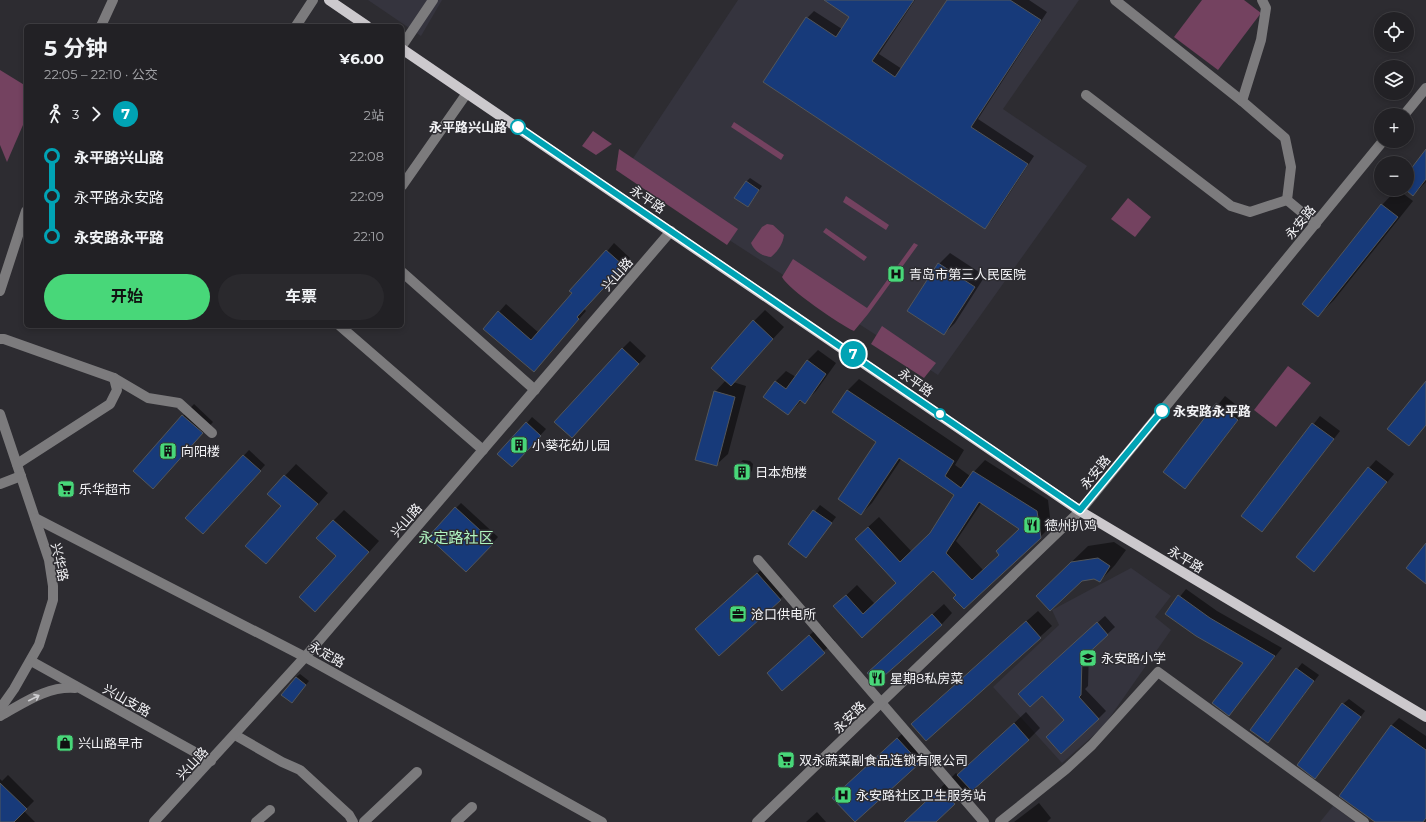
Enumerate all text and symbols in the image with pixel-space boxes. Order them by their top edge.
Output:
map controls [1374,12,1414,196]
button: locate [1374,12,1414,52]
text: 5 分钟 [44,35,107,62]
text: ¥6.00 [339,49,384,68]
button: layers [1374,60,1414,100]
text: 22:05 – 22:10 · 公交 [44,66,158,82]
icon: walk [44,103,66,125]
icon: forward [85,103,107,125]
text: 7 [121,105,130,123]
text: 3 [72,106,79,122]
text: 2站 [364,107,384,123]
button: + [1374,108,1414,148]
place label: 永平路兴山路 [429,119,507,135]
marker: 永平路兴山路 [510,119,526,135]
text: 永平路兴山路 [74,148,164,167]
text: 22:08 [350,148,384,164]
button: − [1374,156,1414,196]
street label: 永平路 [627,181,669,217]
text: 永平路永安路 [74,188,164,207]
text: 22:09 [350,188,384,204]
street label: 永安路 [1282,202,1318,242]
text: 永安路永平路 [74,228,164,247]
text: 22:10 [353,228,384,244]
street label: 兴山路 [598,254,636,294]
hospital icon: 青岛市第三人民医院 [886,264,906,284]
place label: 青岛市第三人民医院 [909,266,1026,282]
button: 开始 [44,274,210,320]
button: 车票 [218,274,384,320]
line badge: 7 [840,341,866,367]
text: 7 [849,345,857,363]
street label: 永平路 [895,364,937,400]
marker: 永安路永平路 [1154,403,1170,419]
place label: 永安路永平路 [1173,403,1251,419]
unlabelled marker [934,408,946,420]
building icon: 小葵花幼儿园 [509,435,529,455]
place label: 小葵花幼儿园 [532,437,610,453]
building icon: 向阳楼 [158,441,178,461]
place label: 向阳楼 [181,443,220,459]
street label: 永安路 [1077,452,1113,492]
building icon: 日本炮楼 [732,462,752,482]
place label: 日本炮楼 [755,464,807,480]
supermarket icon: 乐华超市 [56,479,76,499]
place label: 乐华超市 [79,481,131,497]
street label: 兴山路 [387,500,425,540]
restaurant icon: 徳州扒鸡 [1022,515,1042,535]
place label: 徳州扒鸡 [1045,517,1097,533]
district label: 永定路社区 [418,528,494,547]
street label: 兴华路 [48,541,72,583]
street label: 永平路 [1165,542,1207,576]
office icon: 沧口供电所 [728,604,748,624]
place label: 沧口供电所 [751,606,816,622]
street label: 永定路 [306,638,348,670]
school or university icon: 永安路小学 [1078,648,1098,668]
place label: 永安路小学 [1101,650,1166,666]
restaurant icon: 星期8私房菜 [867,668,887,688]
place label: 星期8私房菜 [890,670,963,686]
street label: 兴山支路 [100,680,154,720]
one-way arrow [28,694,40,701]
street label: 永安路 [829,698,869,736]
shop icon: 兴山路早市 [55,733,75,753]
place label: 兴山路早市 [78,735,143,751]
street label: 兴山路 [173,743,211,783]
supermarket icon: 双永蔬菜副食品连锁有限公司 [776,750,796,770]
place label: 双永蔬菜副食品连锁有限公司 [799,752,968,768]
hospital icon: 永安路社区卫生服务站 [833,785,853,805]
place label: 永安路社区卫生服务站 [856,787,986,803]

